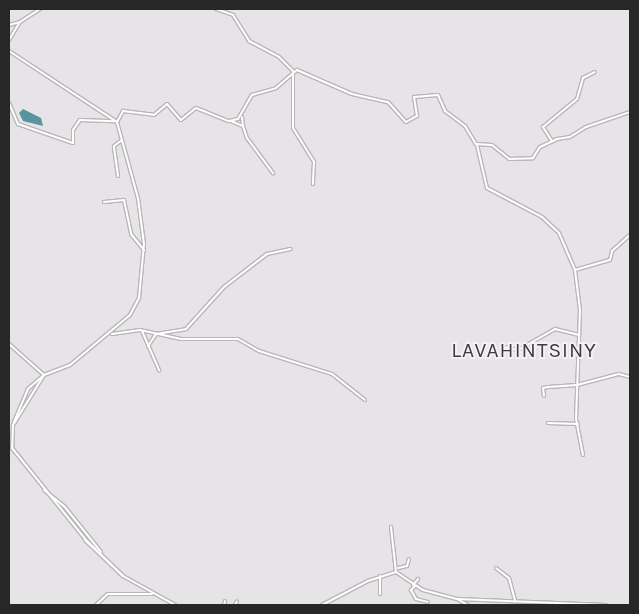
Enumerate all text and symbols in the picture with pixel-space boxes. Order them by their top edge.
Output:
district label: LAVAHINTSINY [450,337,598,363]

